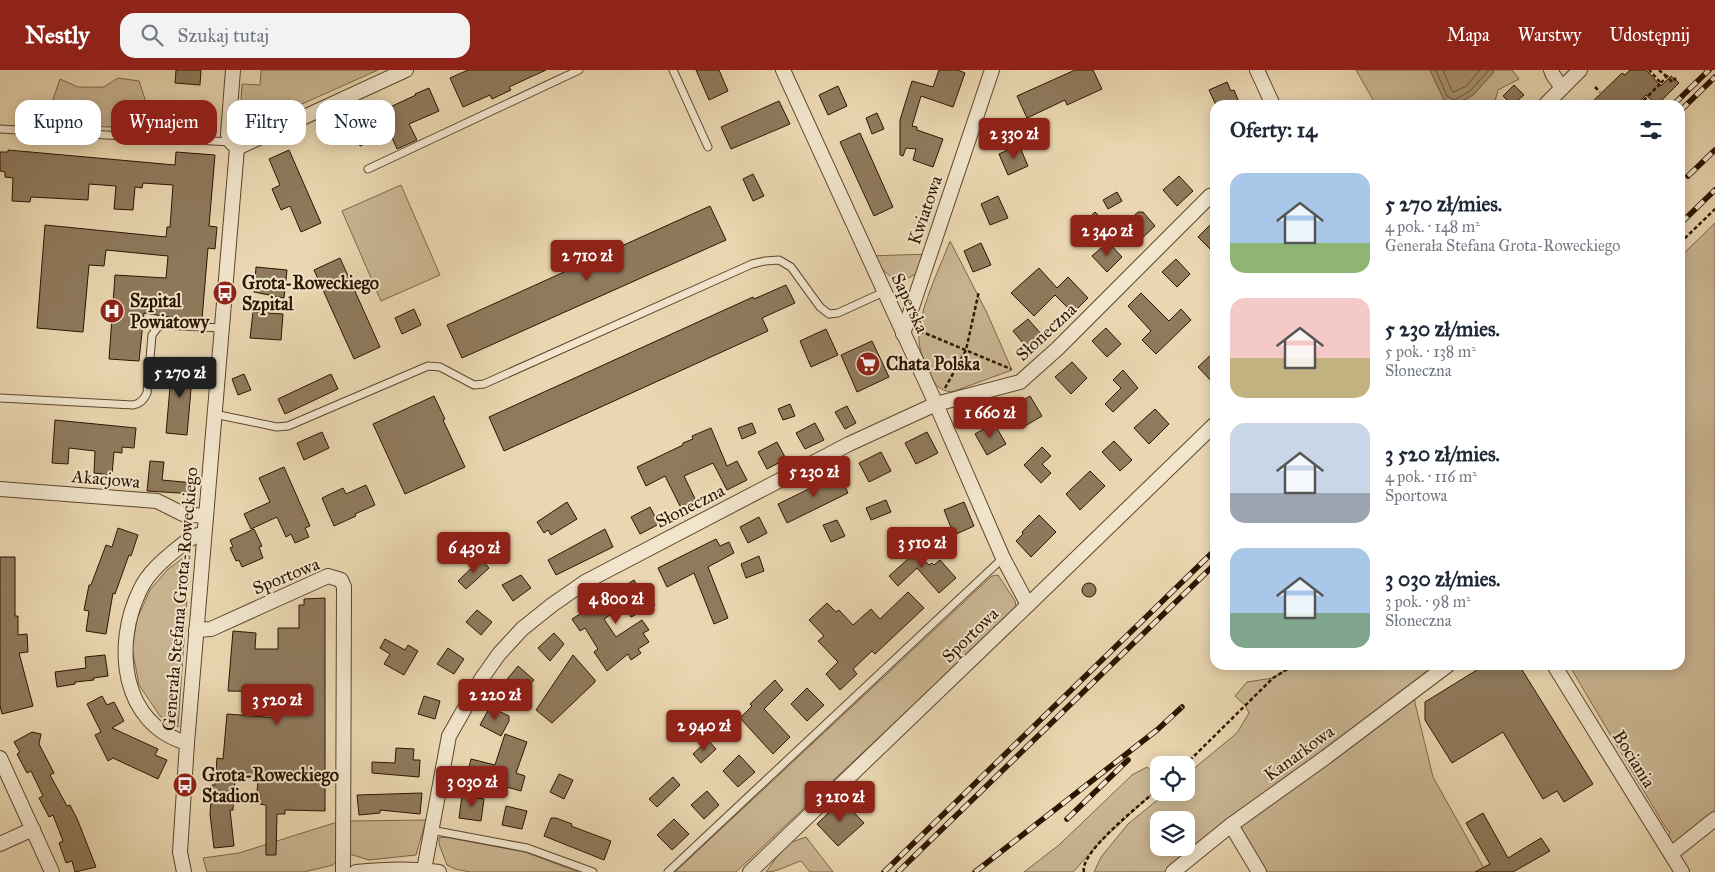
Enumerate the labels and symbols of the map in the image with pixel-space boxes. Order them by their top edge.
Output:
pin: 2 330 zł [962,118,1066,160]
street label: Kwiatowa [903,172,947,247]
pin: 2 340 zł [1055,214,1159,257]
pin: 2 710 zł [535,240,639,282]
street label: Saperska [887,269,934,337]
place label: Grota-Roweckiego Szpital [242,272,379,316]
bus stop icon: Grota-Roweckiego Szpital [212,280,238,306]
place label: Szpital Powiatowy [130,290,211,334]
hospital icon: Szpital Powiatowy [99,298,125,324]
street label: Słoneczna [1011,298,1081,366]
supermarket icon: Chata Polska [855,351,881,377]
place label: Chata Polska [886,353,980,375]
pin: 5 270 zł [128,356,232,399]
pin: 1 660 zł [938,396,1042,439]
pin: 5 230 zł [762,456,866,498]
street label: Akacjowa [70,465,141,493]
street label: Generała Stefana Grota-Roweckiego [158,466,203,732]
street label: Słoneczna [652,479,729,533]
pin: 3 510 zł [870,526,974,569]
pin: 6 430 zł [422,532,526,574]
street label: Sportowa [249,553,323,599]
pin: 4 800 zł [564,582,668,625]
street label: Sportowa [937,602,1003,667]
pin: 2 220 zł [443,678,547,721]
pin: 3 520 zł [225,684,329,726]
pin: 2 940 zł [652,710,756,752]
street label: Kanarkowa [1260,720,1339,786]
street label: Bociania [1608,726,1660,792]
place label: Grota-Roweckiego Stadion [202,764,339,807]
pin: 3 030 zł [420,766,524,808]
bus stop icon: Grota-Roweckiego Stadion [172,772,198,798]
pin: 3 210 zł [788,780,892,823]

